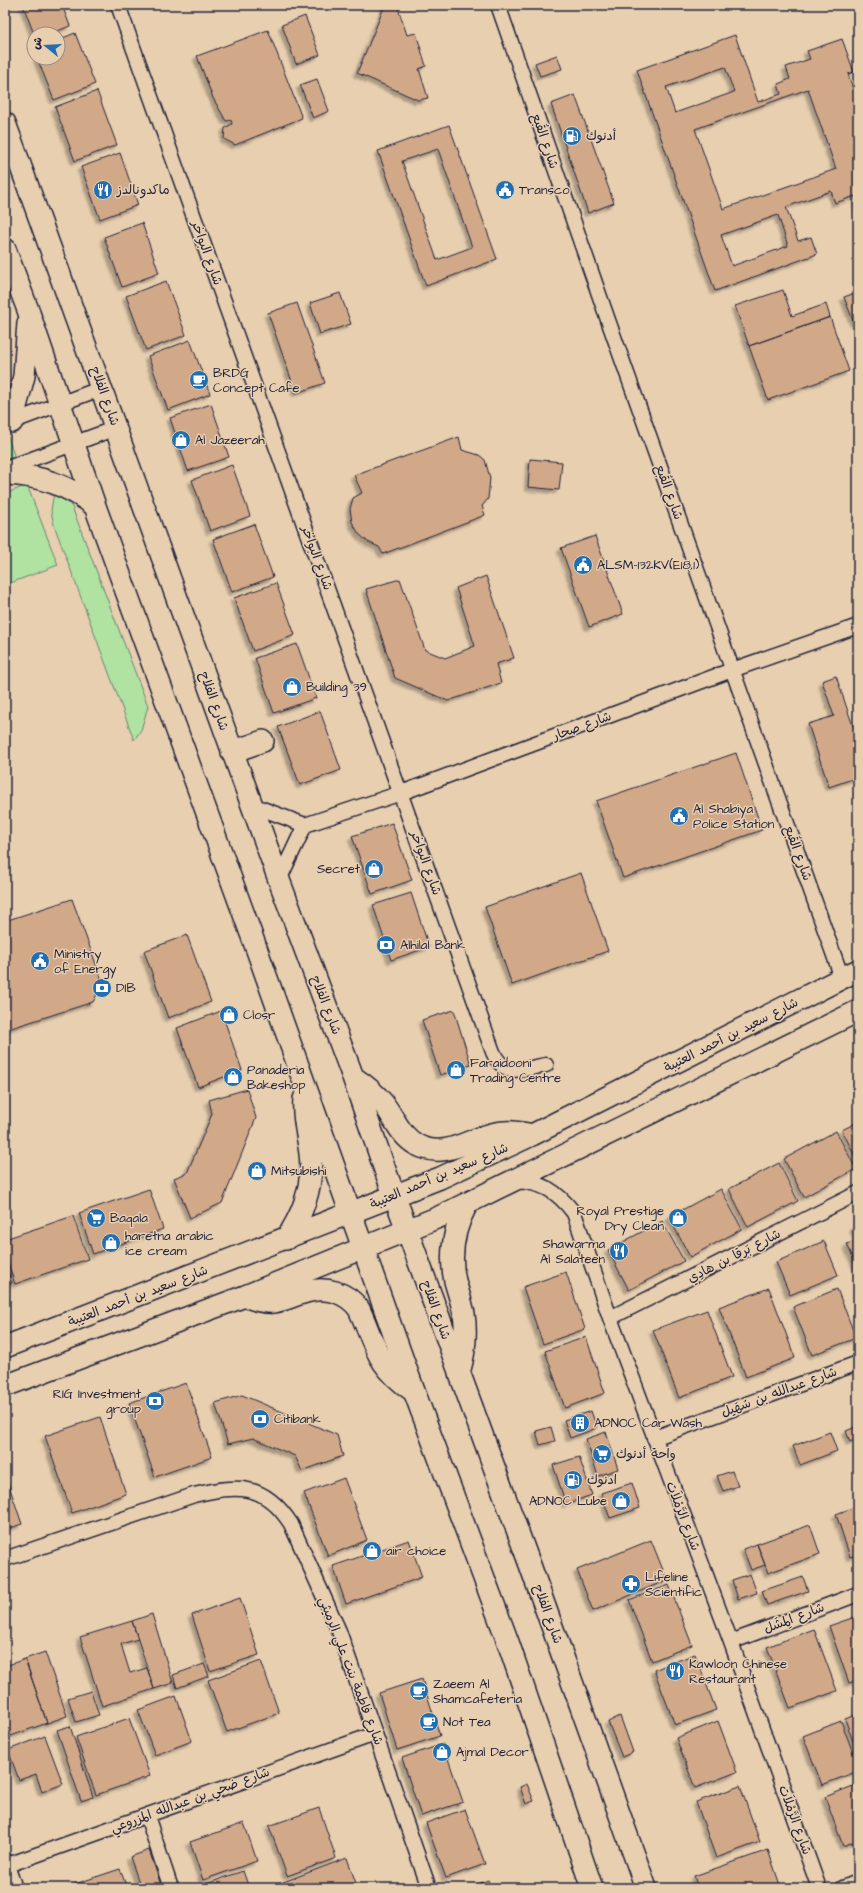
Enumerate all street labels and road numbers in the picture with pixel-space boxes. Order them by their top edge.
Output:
street label: شارع القُبع [526,111,563,171]
street label: شارع البواخر [187,217,227,288]
street label: شارع الفلاح [86,364,124,428]
street label: شارع القُبع [650,462,687,522]
street label: شارع البواخر [297,522,337,593]
street label: شارع الفلاح [195,669,233,733]
street label: شارع صحار [549,707,614,745]
street label: شارع القُبع [779,823,816,883]
street label: شارع البواخر [406,827,446,898]
street label: شارع الفلاح [307,973,345,1037]
street label: شارع سعيد بن أحمد العتيبة [661,993,801,1077]
street label: شارع سعيد بن أحمد العتيبة [367,1139,511,1213]
street label: شارع بَرقا بن هادِي [684,1225,784,1287]
street label: شارع سعيد بن أحمد العتيبة [65,1261,211,1331]
street label: شارع الفلاح [417,1278,455,1342]
street label: شارع عبدالله بن سُهَيل [719,1363,839,1421]
street label: شارع الرَّمْلاَت [662,1479,704,1553]
street label: شارع الفلاح [529,1582,567,1646]
street label: شارع فاطمة بنت علي الرميثي [312,1594,388,1749]
street label: شارع المِشَل [761,1598,827,1638]
street label: شارع ضحي بن عبدالله المزروعي [108,1763,273,1839]
street label: شارع الرَّمْلاَت [774,1783,816,1857]

